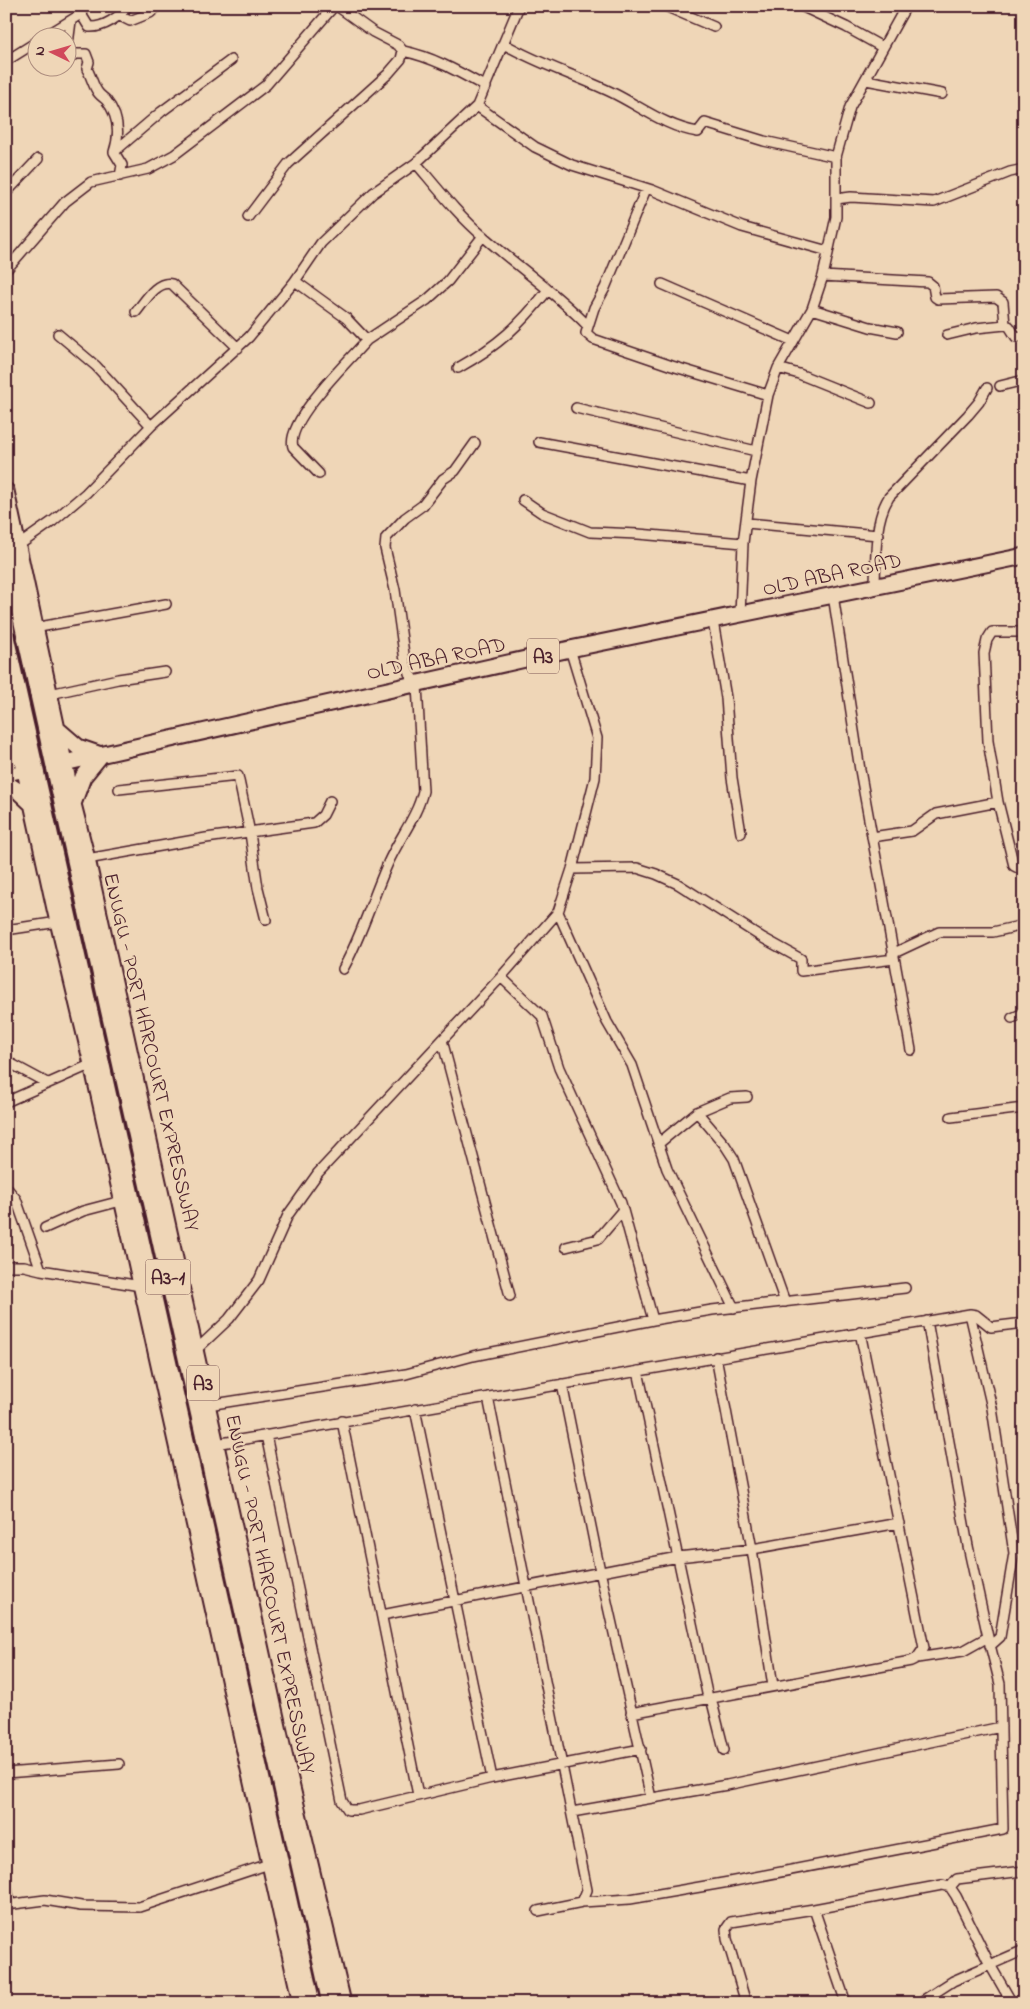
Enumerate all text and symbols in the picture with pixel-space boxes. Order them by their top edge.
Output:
north arrow [28,28,78,78]
text: N [30,45,51,57]
street label: OLD ABA ROAD [760,547,905,605]
street label: OLD ABA ROAD [364,631,509,689]
road number: A3 [527,638,559,674]
street label: ENUGU - PORT HARCOURT EXPRESSWAY [94,870,206,1235]
road number: A3-1 [146,1260,190,1294]
road number: A3 [187,1366,219,1400]
street label: ENUGU - PORT HARCOURT EXPRESSWAY [216,1412,322,1777]

